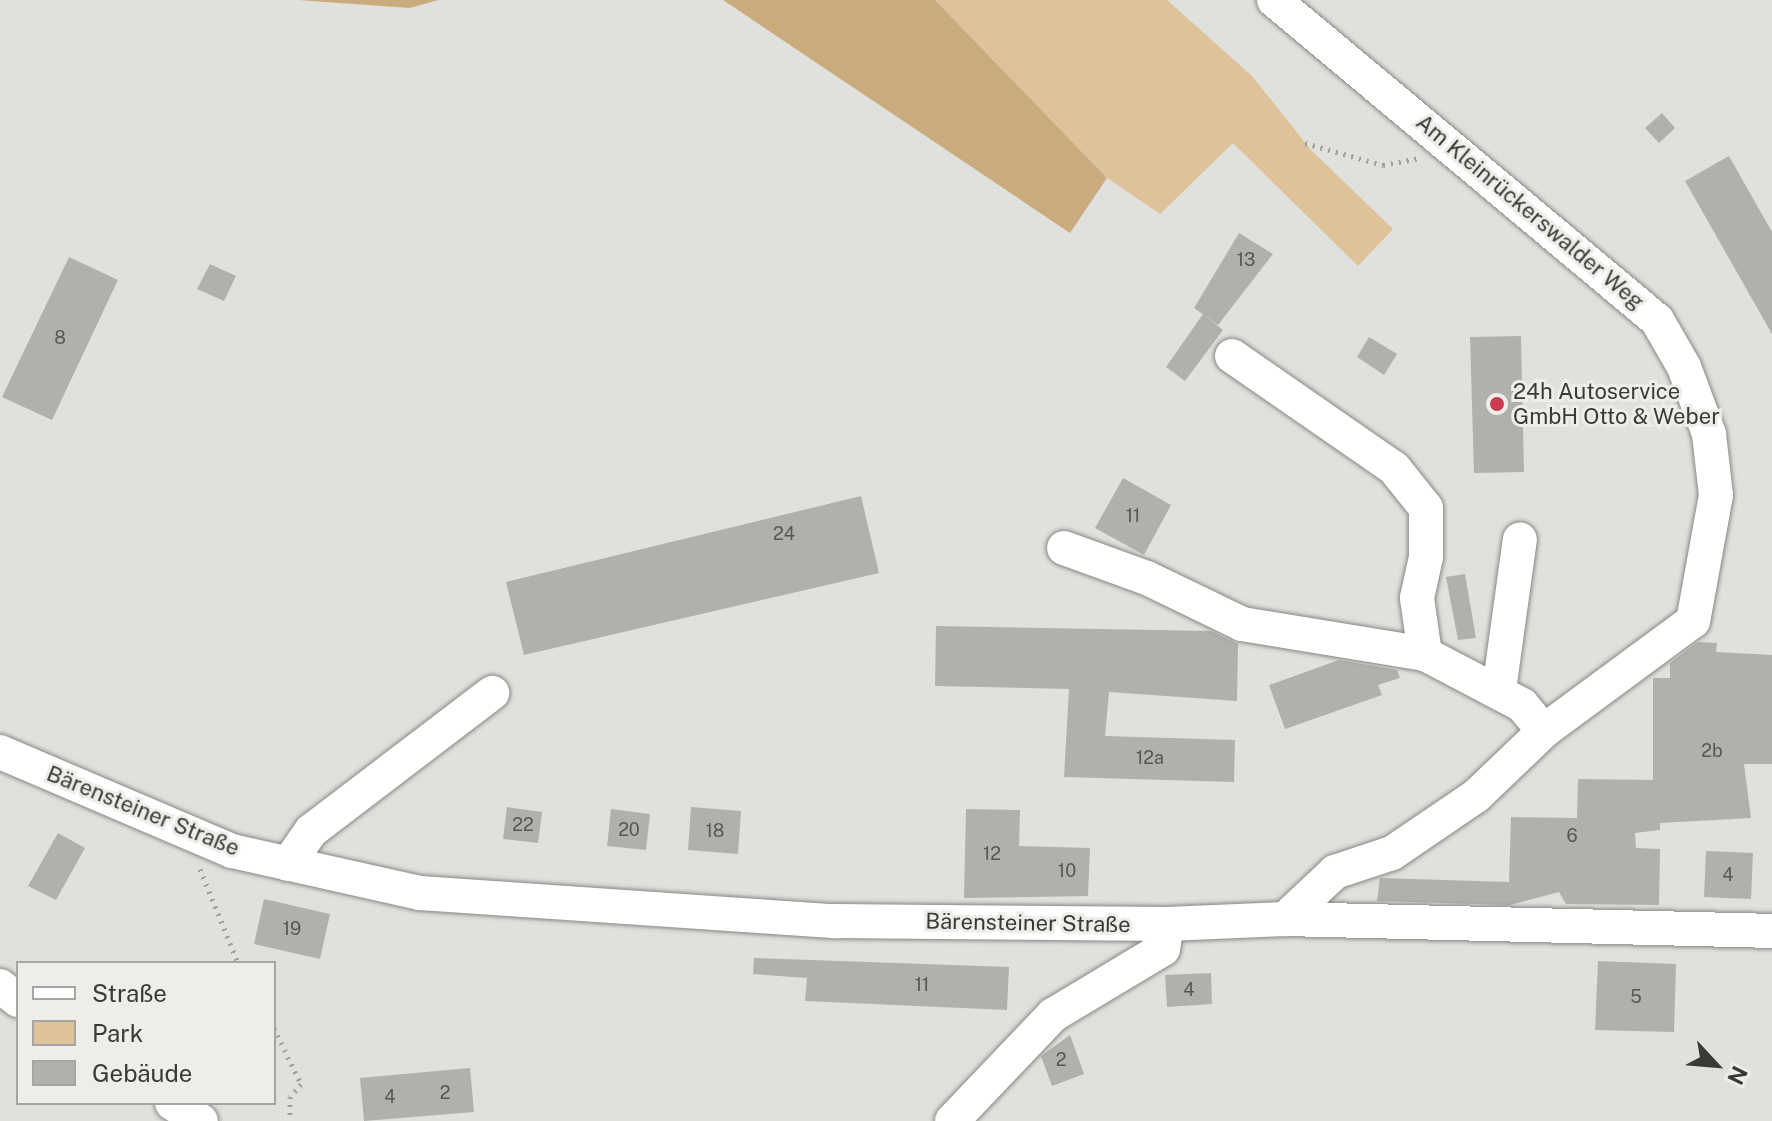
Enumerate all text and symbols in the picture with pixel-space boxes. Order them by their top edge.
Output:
street label: Am Kleinrückerswalder Weg [1411,109,1649,315]
house number: 13 [1237,249,1255,271]
house number: 8 [54,327,66,349]
place label: 24h Autoservice GmbH Otto & Weber [1513,378,1720,430]
marker: 24h Autoservice GmbH Otto & Weber [1488,395,1506,413]
house number: 11 [1126,505,1140,527]
house number: 24 [773,523,795,545]
house number: 2b [1701,740,1723,762]
house number: 12a [1136,747,1164,769]
street label: Bärensteiner Straße [43,760,243,862]
house number: 22 [512,814,534,836]
house number: 20 [618,819,640,841]
house number: 18 [706,820,724,842]
house number: 6 [1566,825,1578,847]
house number: 12 [983,843,1001,865]
house number: 10 [1058,860,1076,882]
house number: 4 [1722,864,1734,886]
street label: Bärensteiner Straße [925,908,1131,938]
house number: 19 [283,918,301,940]
legend [16,961,276,1105]
house number: 11 [915,974,929,996]
text: Straße [92,979,167,1007]
house number: 4 [1183,979,1195,1001]
house number: 5 [1630,986,1642,1008]
text: Park [92,1019,143,1047]
north arrow [1676,1025,1756,1105]
house number: 2 [1056,1049,1066,1071]
text: Gebäude [92,1059,192,1087]
text: N [1722,1062,1753,1089]
house number: 2 [440,1082,450,1104]
house number: 4 [384,1086,396,1108]

